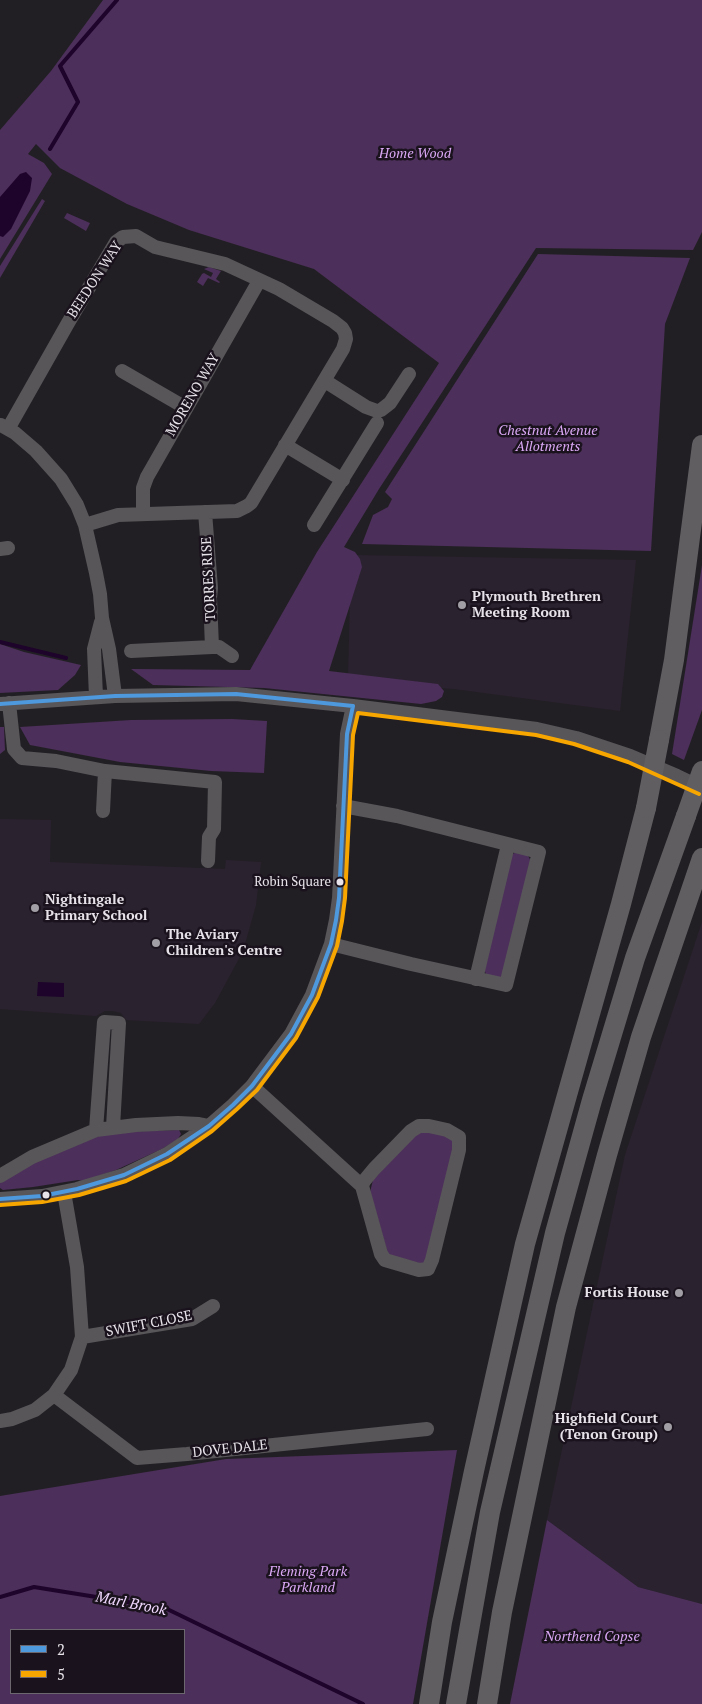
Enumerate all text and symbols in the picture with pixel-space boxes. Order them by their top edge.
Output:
park label: Home Wood [379,146,451,162]
street label: BEEDON WAY [64,239,126,321]
street label: MORENO WAY [163,351,223,439]
park label: Chestnut Avenue Allotments [498,423,598,456]
street label: TORRES RISE [198,536,220,622]
place label: Plymouth Brethren Meeting Room [472,589,601,622]
marker: Plymouth Brethren Meeting Room [456,599,468,611]
place label: Robin Square [254,874,331,890]
marker: Robin Square [335,877,345,887]
place label: Nightingale Primary School [45,892,147,924]
marker: Nightingale Primary School [29,902,41,914]
place label: The Aviary Children's Centre [166,927,282,960]
marker: The Aviary Children's Centre [150,937,162,949]
unlabelled marker [41,1190,51,1200]
place label: Fortis House [585,1285,669,1301]
marker: Fortis House [673,1287,685,1299]
street label: SWIFT CLOSE [104,1307,194,1341]
place label: Highfield Court (Tenon Group) [555,1411,658,1444]
marker: Highfield Court (Tenon Group) [662,1421,674,1433]
street label: DOVE DALE [192,1437,268,1461]
park label: Fleming Park Parkland [269,1564,347,1596]
water label: Marl Brook [94,1588,168,1620]
legend [10,1629,185,1694]
park label: Northend Copse [544,1629,640,1645]
text: 2 [57,1639,65,1659]
text: 5 [57,1664,65,1684]

